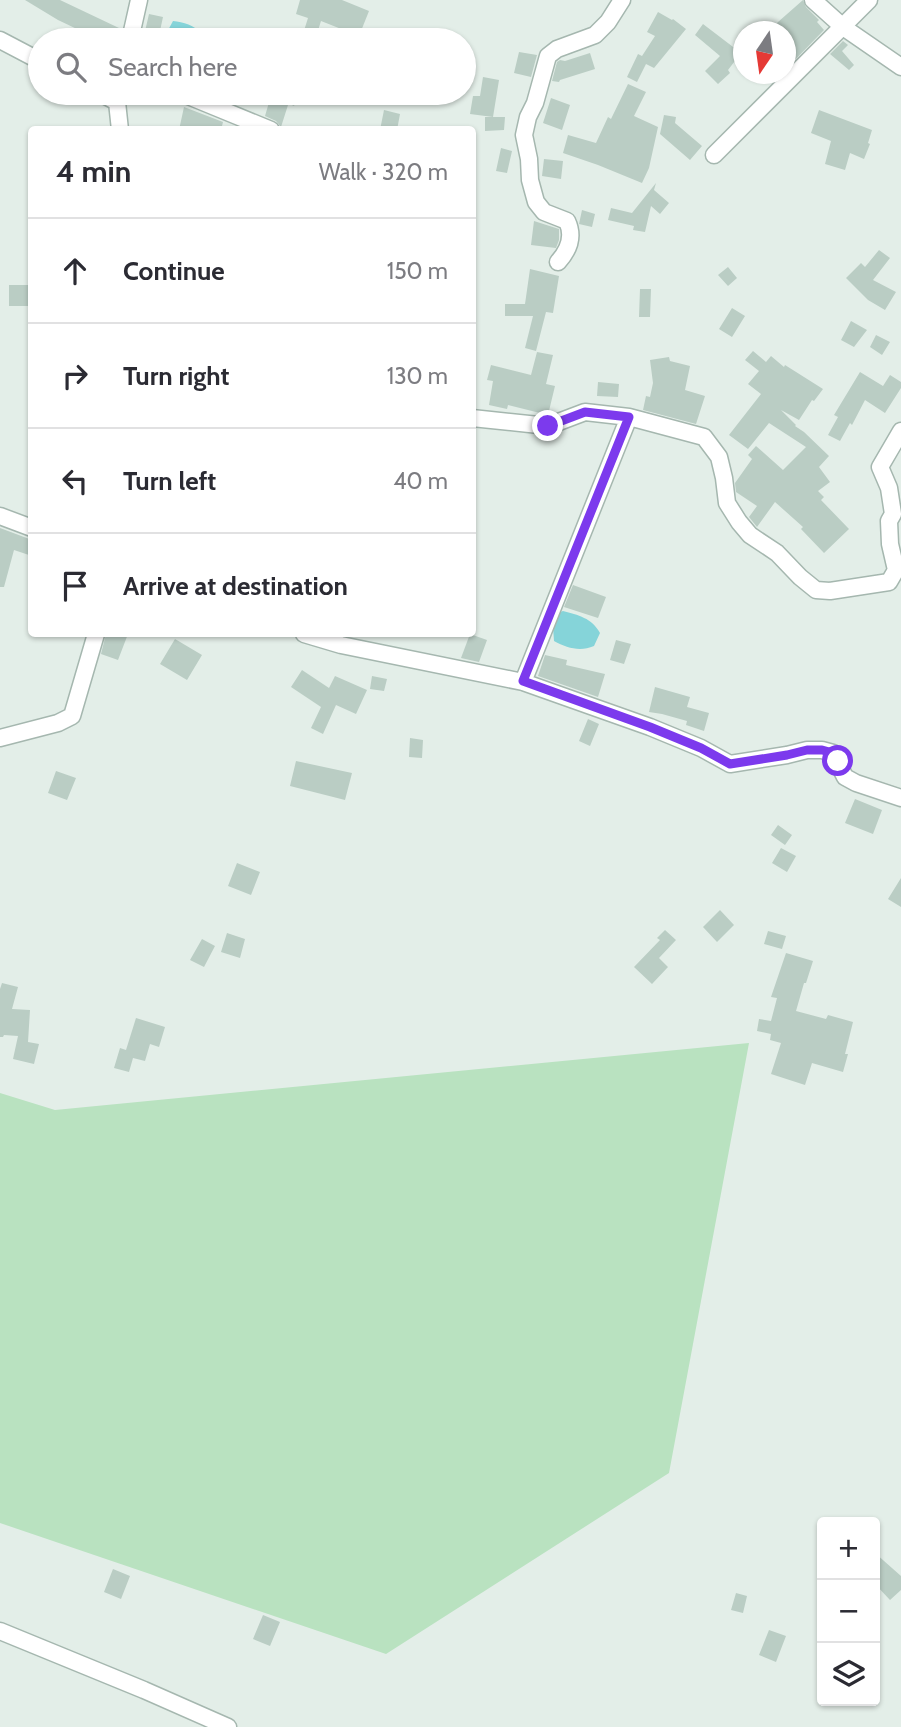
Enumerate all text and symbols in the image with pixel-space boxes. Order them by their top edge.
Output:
north arrow [733,21,796,84]
search box [28,28,476,105]
icon: search [52,48,90,86]
text: Search here [108,51,237,83]
text: 4 min [56,153,131,190]
text: Walk · 320 m [319,158,448,186]
icon: ahead [56,252,94,290]
text: Continue [123,255,225,287]
text: 150 m [387,257,448,285]
icon: right [56,357,94,395]
text: Turn right [123,360,229,392]
text: 130 m [387,362,448,390]
route end [532,410,563,441]
icon: left [56,462,94,500]
text: Turn left [123,465,216,497]
text: 40 m [393,467,448,495]
icon: arrive [56,567,94,605]
text: Arrive at destination [123,570,348,602]
route start [822,745,853,776]
map controls [817,1517,880,1706]
button: + [817,1517,880,1580]
button: − [817,1580,880,1643]
button: layers [817,1643,880,1706]

